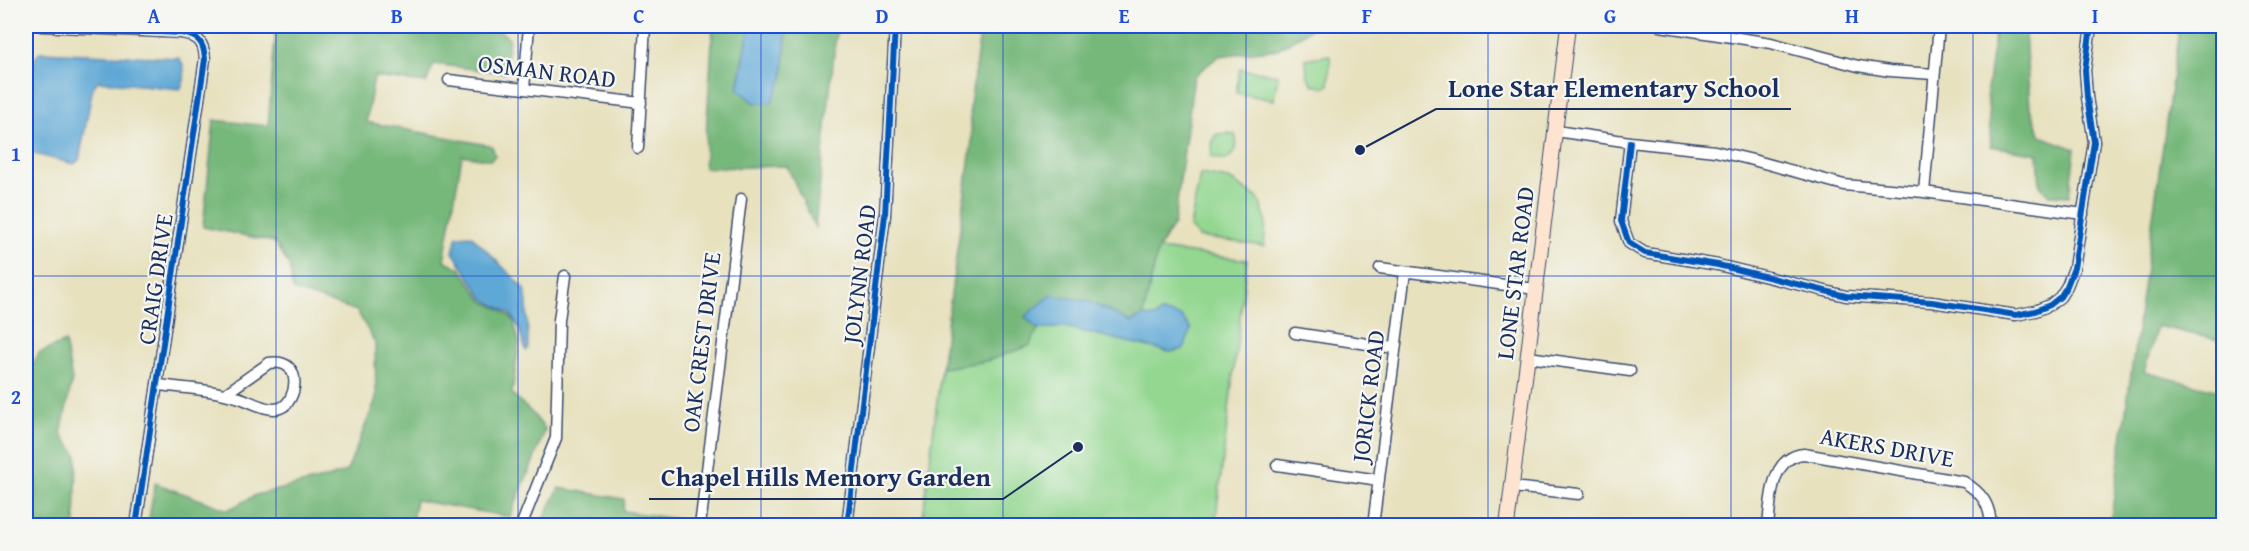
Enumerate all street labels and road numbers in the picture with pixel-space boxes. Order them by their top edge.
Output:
street label: OSMAN ROAD [476,45,618,97]
street label: LONE STAR ROAD [1487,185,1543,361]
street label: JOLYNN ROAD [833,202,885,349]
street label: CRAIG DRIVE [128,211,182,347]
street label: OAK CREST DRIVE [673,250,729,434]
street label: JORICK ROAD [1342,328,1393,467]
street label: AKERS DRIVE [1817,418,1957,476]

